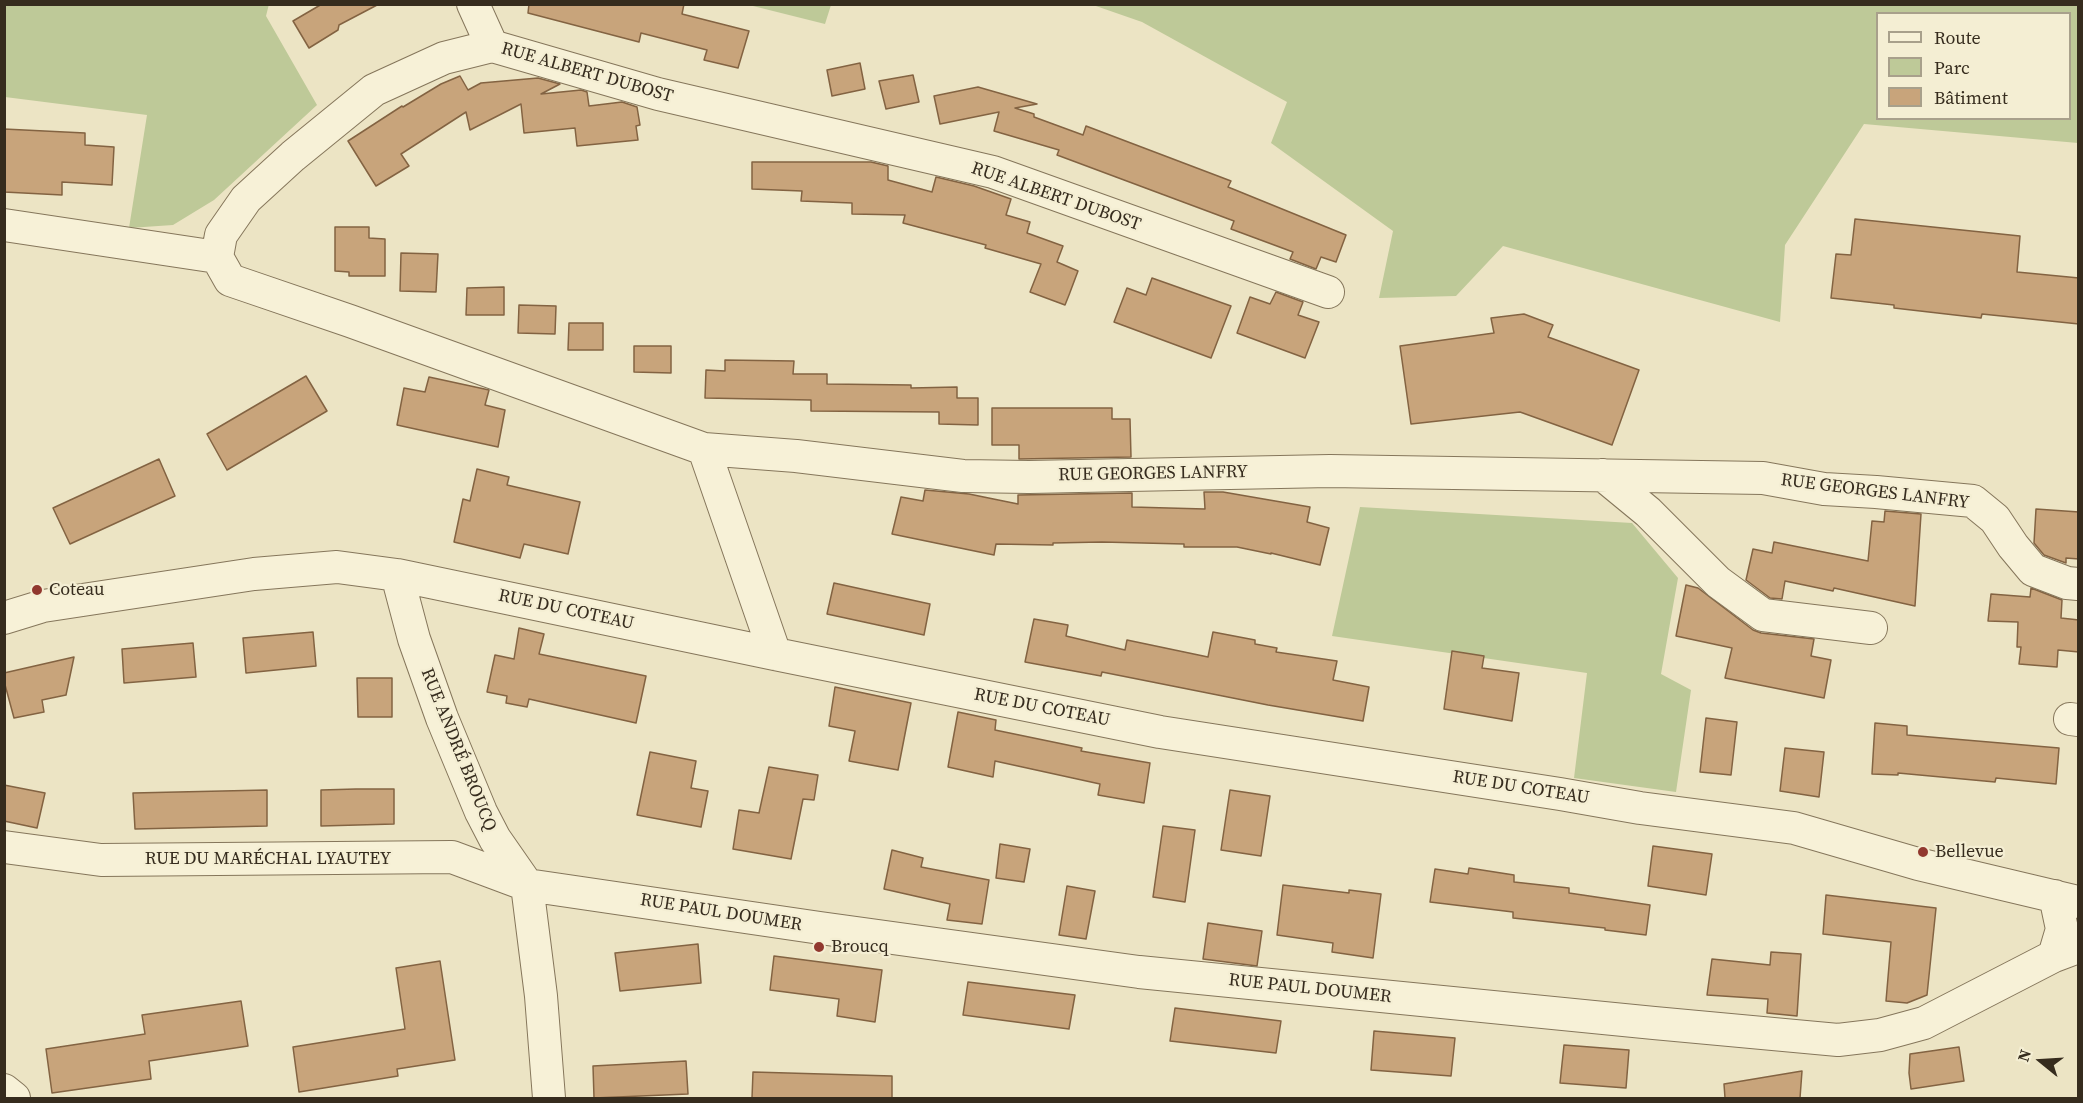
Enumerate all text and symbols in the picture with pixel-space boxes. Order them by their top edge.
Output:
legend [1876,12,2071,120]
text: Route [1934,25,1981,50]
street label: RUE ALBERT DUBOST [498,38,676,108]
text: Parc [1934,55,1970,80]
text: Bâtiment [1934,85,2008,110]
street label: RUE ALBERT DUBOST [968,158,1144,236]
street label: RUE GEORGES LANFRY [1058,462,1248,486]
street label: RUE GEORGES LANFRY [1779,470,1971,514]
place label: Coteau [49,579,105,601]
marker: Coteau [30,583,44,597]
street label: RUE DU COTEAU [496,585,636,635]
street label: RUE ANDRÉ BROUCQ [415,665,501,835]
street label: RUE DU COTEAU [972,684,1112,732]
street label: RUE DU COTEAU [1451,767,1591,809]
place label: Bellevue [1935,841,2004,863]
marker: Bellevue [1916,845,1930,859]
street label: RUE DU MARÉCHAL LYAUTEY [145,848,391,870]
street label: RUE PAUL DOUMER [638,890,804,936]
place label: Broucq [831,936,889,958]
marker: Broucq [812,940,826,954]
street label: RUE PAUL DOUMER [1227,970,1393,1008]
north arrow [2011,1031,2071,1091]
text: N [2012,1046,2036,1064]

